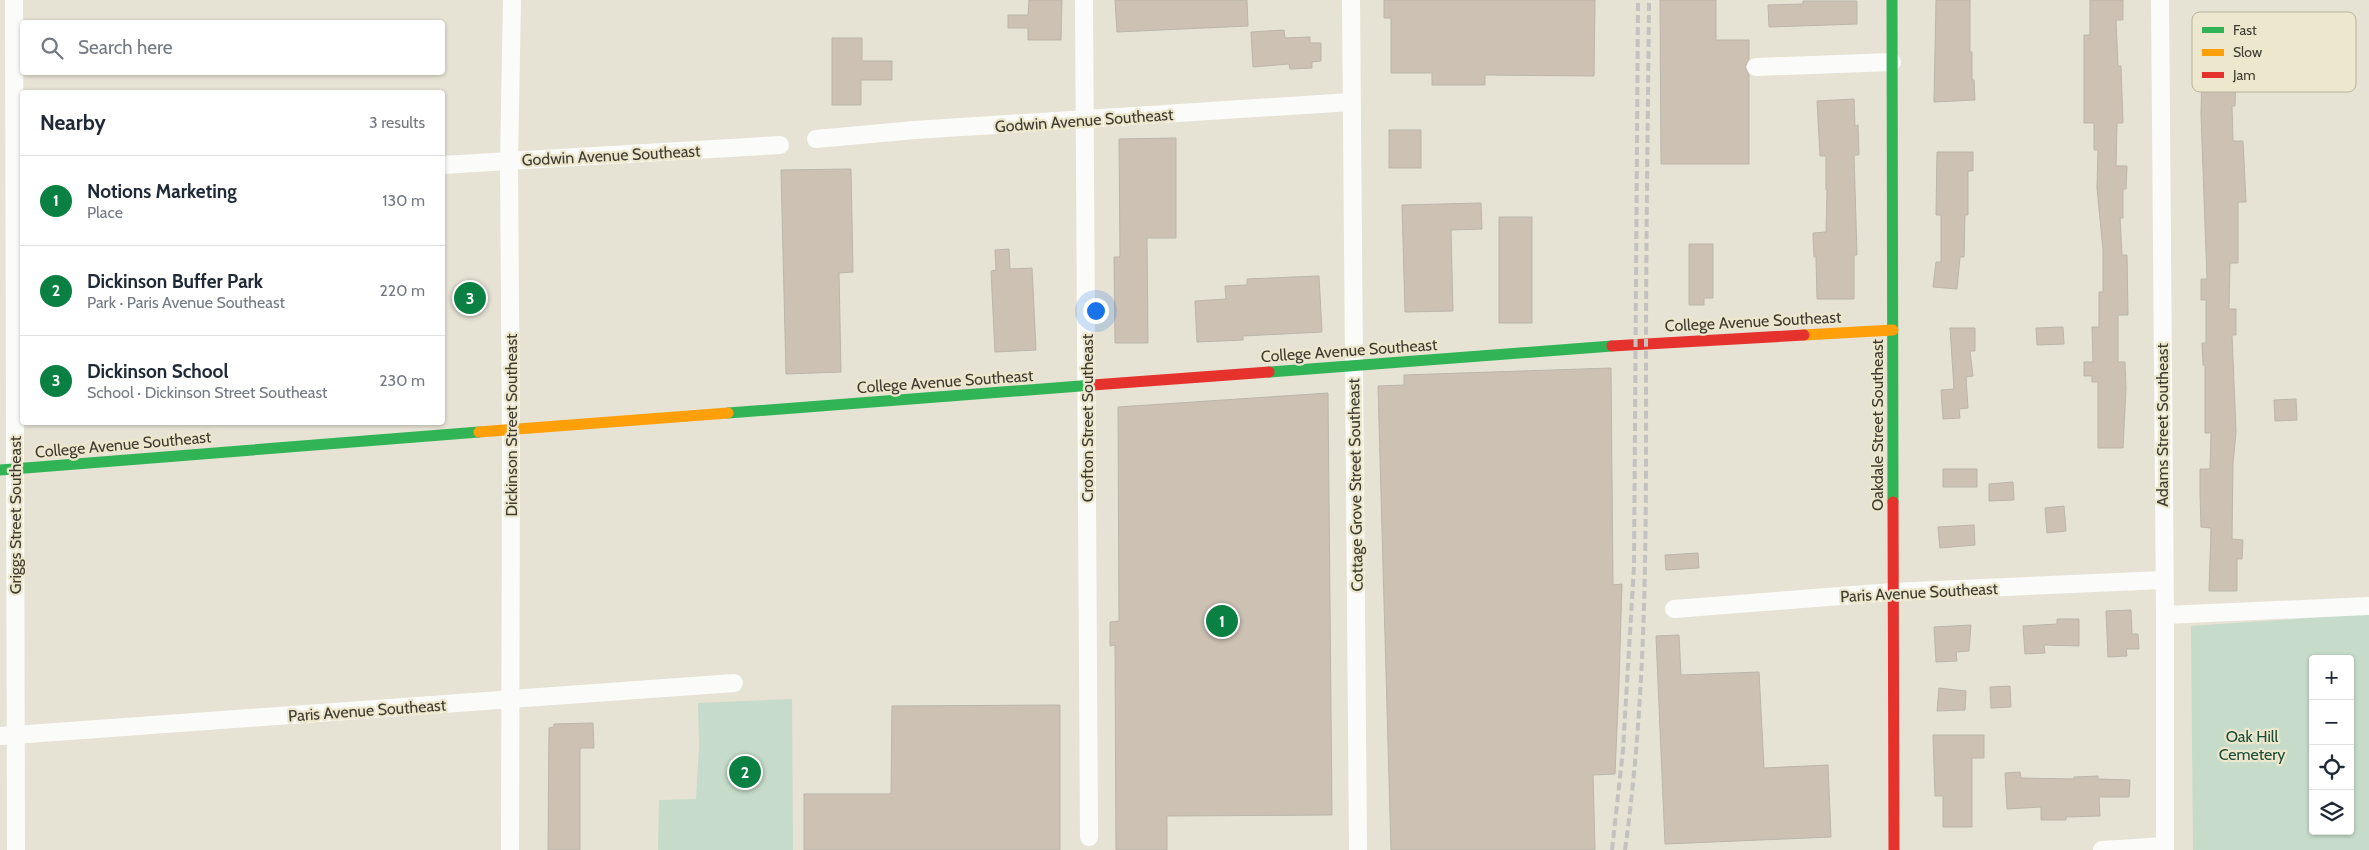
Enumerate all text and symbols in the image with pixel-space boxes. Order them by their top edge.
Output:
legend [2192,12,2356,92]
search box [20,20,445,75]
text: Fast [2233,21,2257,39]
icon: search [38,34,66,62]
text: Search here [78,36,172,59]
text: Slow [2233,43,2262,61]
text: Jam [2232,66,2255,84]
street label: Godwin Avenue Southeast [994,105,1174,136]
text: Nearby [40,110,106,135]
text: 3 results [369,113,425,132]
street label: Godwin Avenue Southeast [521,141,701,170]
text: Notions Marketing [87,180,237,203]
text: 1 [53,191,59,210]
text: 130 m [382,191,425,210]
text: Place [87,203,123,222]
text: Dickinson Buffer Park [87,270,263,293]
pin: 3 [454,279,486,317]
text: 2 [52,281,60,300]
text: 220 m [379,281,425,300]
text: Park · Paris Avenue Southeast [87,293,285,312]
your location [1083,298,1109,324]
street label: College Avenue Southeast [1664,307,1842,336]
street label: Dickinson Street Southeast [502,333,521,516]
street label: Crofton Street Southeast [1078,333,1097,502]
street label: College Avenue Southeast [1260,335,1438,366]
street label: Oakdale Street Southeast [1868,338,1887,511]
street label: Adams Street Southeast [2153,343,2172,507]
text: Dickinson School [87,360,228,383]
street label: College Avenue Southeast [856,366,1034,397]
text: 3 [52,371,60,390]
text: 230 m [379,371,425,390]
street label: Cottage Grove Street Southeast [1344,378,1367,592]
text: School · Dickinson Street Southeast [87,383,328,402]
street label: College Avenue Southeast [34,427,212,462]
street label: Griggs Street Southeast [6,435,25,594]
street label: Paris Avenue Southeast [1840,579,1999,606]
pin: 1 [1206,602,1238,640]
map controls [2309,655,2354,835]
button: + [2309,655,2354,700]
street label: Paris Avenue Southeast [288,695,447,725]
button: − [2309,700,2354,745]
park label: Oak Hill Cemetery [2219,727,2285,764]
button: locate [2309,745,2354,790]
pin: 2 [729,753,761,791]
button: layers [2309,790,2354,835]

